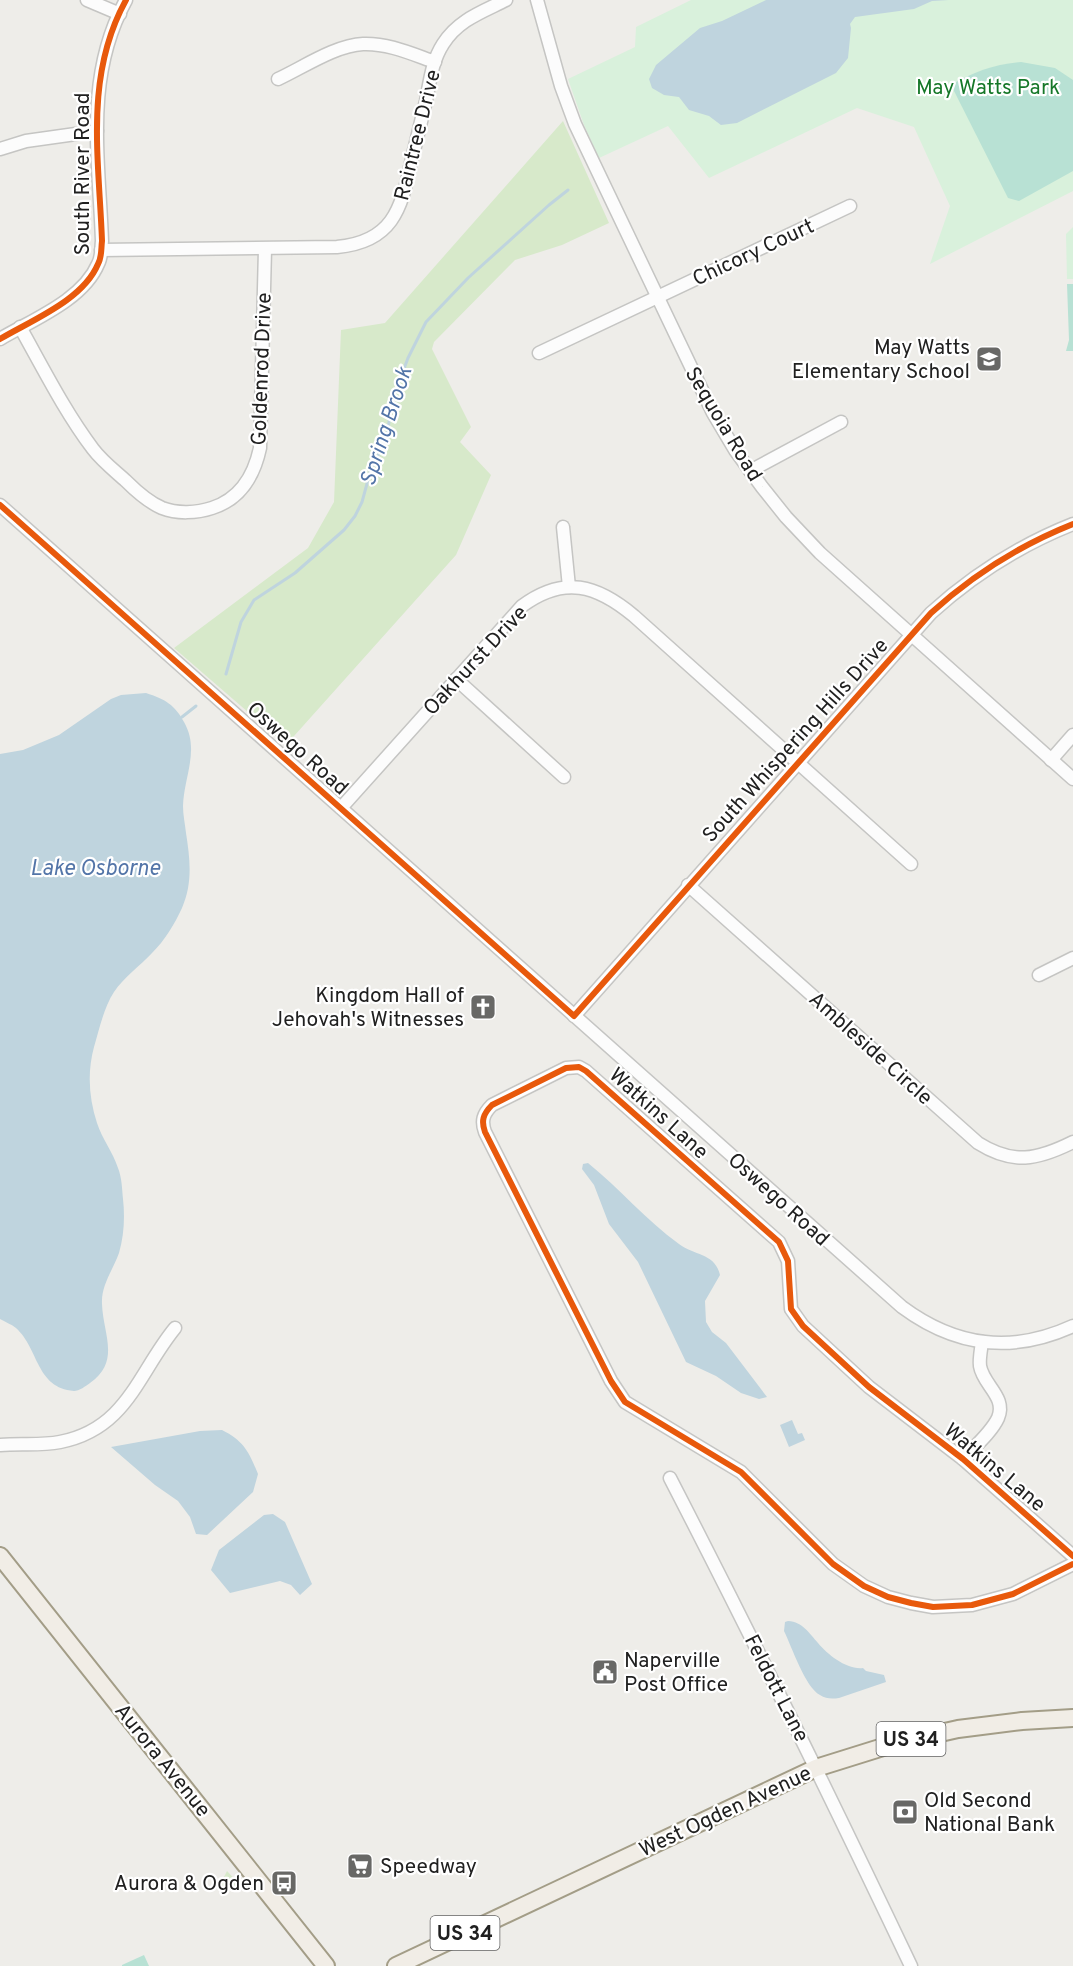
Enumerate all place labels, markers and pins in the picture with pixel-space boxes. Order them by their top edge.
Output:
place label: May Watts Elementary School [792,335,970,386]
school or university icon: May Watts Elementary School [974,344,1004,374]
place label: Kingdom Hall of Jehovah's Witnesses [272,983,464,1034]
church icon: Kingdom Hall of Jehovah's Witnesses [468,992,498,1022]
place label: Naperville Post Office [624,1648,728,1699]
public building icon: Naperville Post Office [590,1657,620,1687]
place label: Old Second National Bank [924,1788,1055,1839]
bank icon: Old Second National Bank [890,1797,920,1827]
supermarket icon: Speedway [345,1851,375,1881]
place label: Speedway [380,1854,477,1881]
bus stop icon: Aurora & Ogden [269,1868,299,1898]
place label: Aurora & Ogden [114,1871,264,1898]

